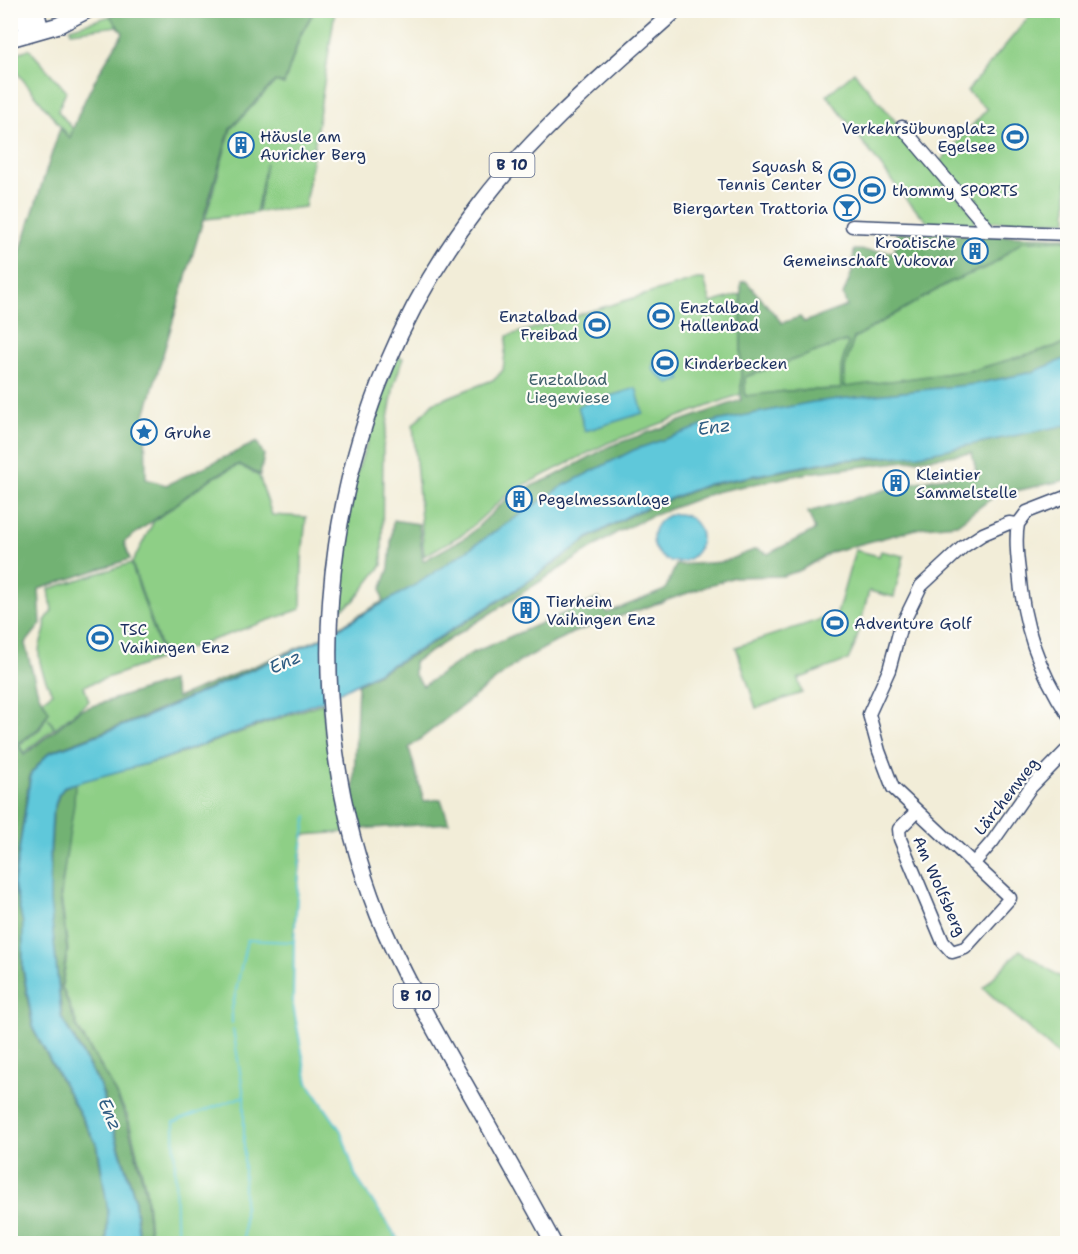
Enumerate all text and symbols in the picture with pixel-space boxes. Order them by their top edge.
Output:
place label: Verkehrsübungplatz Egelsee [842,118,996,157]
sports icon: Verkehrsübungplatz Egelsee [1000,122,1030,152]
place label: Häusle am Auricher Berg [260,126,366,165]
building icon: Häusle am Auricher Berg [226,130,256,160]
road number: B 10 [490,153,534,177]
place label: Squash & Tennis Center [717,156,823,195]
sports icon: Squash & Tennis Center [827,160,857,190]
sports icon: thommy SPORTS [857,175,887,205]
place label: thommy SPORTS [892,180,1018,201]
bar icon: Biergarten Trattoria [832,193,862,223]
place label: Biergarten Trattoria [673,198,828,219]
place label: Kroatische Gemeinschaft Vukovar [783,232,956,271]
building icon: Kroatische Gemeinschaft Vukovar [960,236,990,266]
place label: Enztalbad Hallenbad [680,297,759,336]
sports icon: Enztalbad Hallenbad [646,301,676,331]
place label: Enztalbad Freibad [499,306,578,345]
sports icon: Enztalbad Freibad [582,310,612,340]
sports icon: Kinderbecken [650,348,680,378]
place label: Kinderbecken [684,353,788,374]
park label: Enztalbad Liegewiese [526,369,610,408]
water label: Enz [696,413,732,441]
place icon: Gruhe [129,417,159,447]
place label: Gruhe [164,422,211,443]
place label: Kleintier Sammelstelle [916,464,1017,503]
building icon: Kleintier Sammelstelle [881,468,911,498]
building icon: Pegelmessanlage [504,484,534,514]
place label: Pegelmessanlage [538,489,670,510]
place label: Tierheim Vaihingen Enz [546,591,656,630]
building icon: Tierheim Vaihingen Enz [511,595,541,625]
sports icon: Adventure Golf [820,608,850,638]
place label: Adventure Golf [854,613,973,634]
place label: TSC Vaihingen Enz [120,619,230,658]
sports icon: TSC Vaihingen Enz [85,623,115,653]
water label: Enz [265,644,305,680]
street label: Lärchenweg [969,753,1044,840]
street label: Am Wolfsberg [908,833,971,940]
road number: B 10 [394,984,438,1008]
water label: Enz [92,1094,128,1134]

